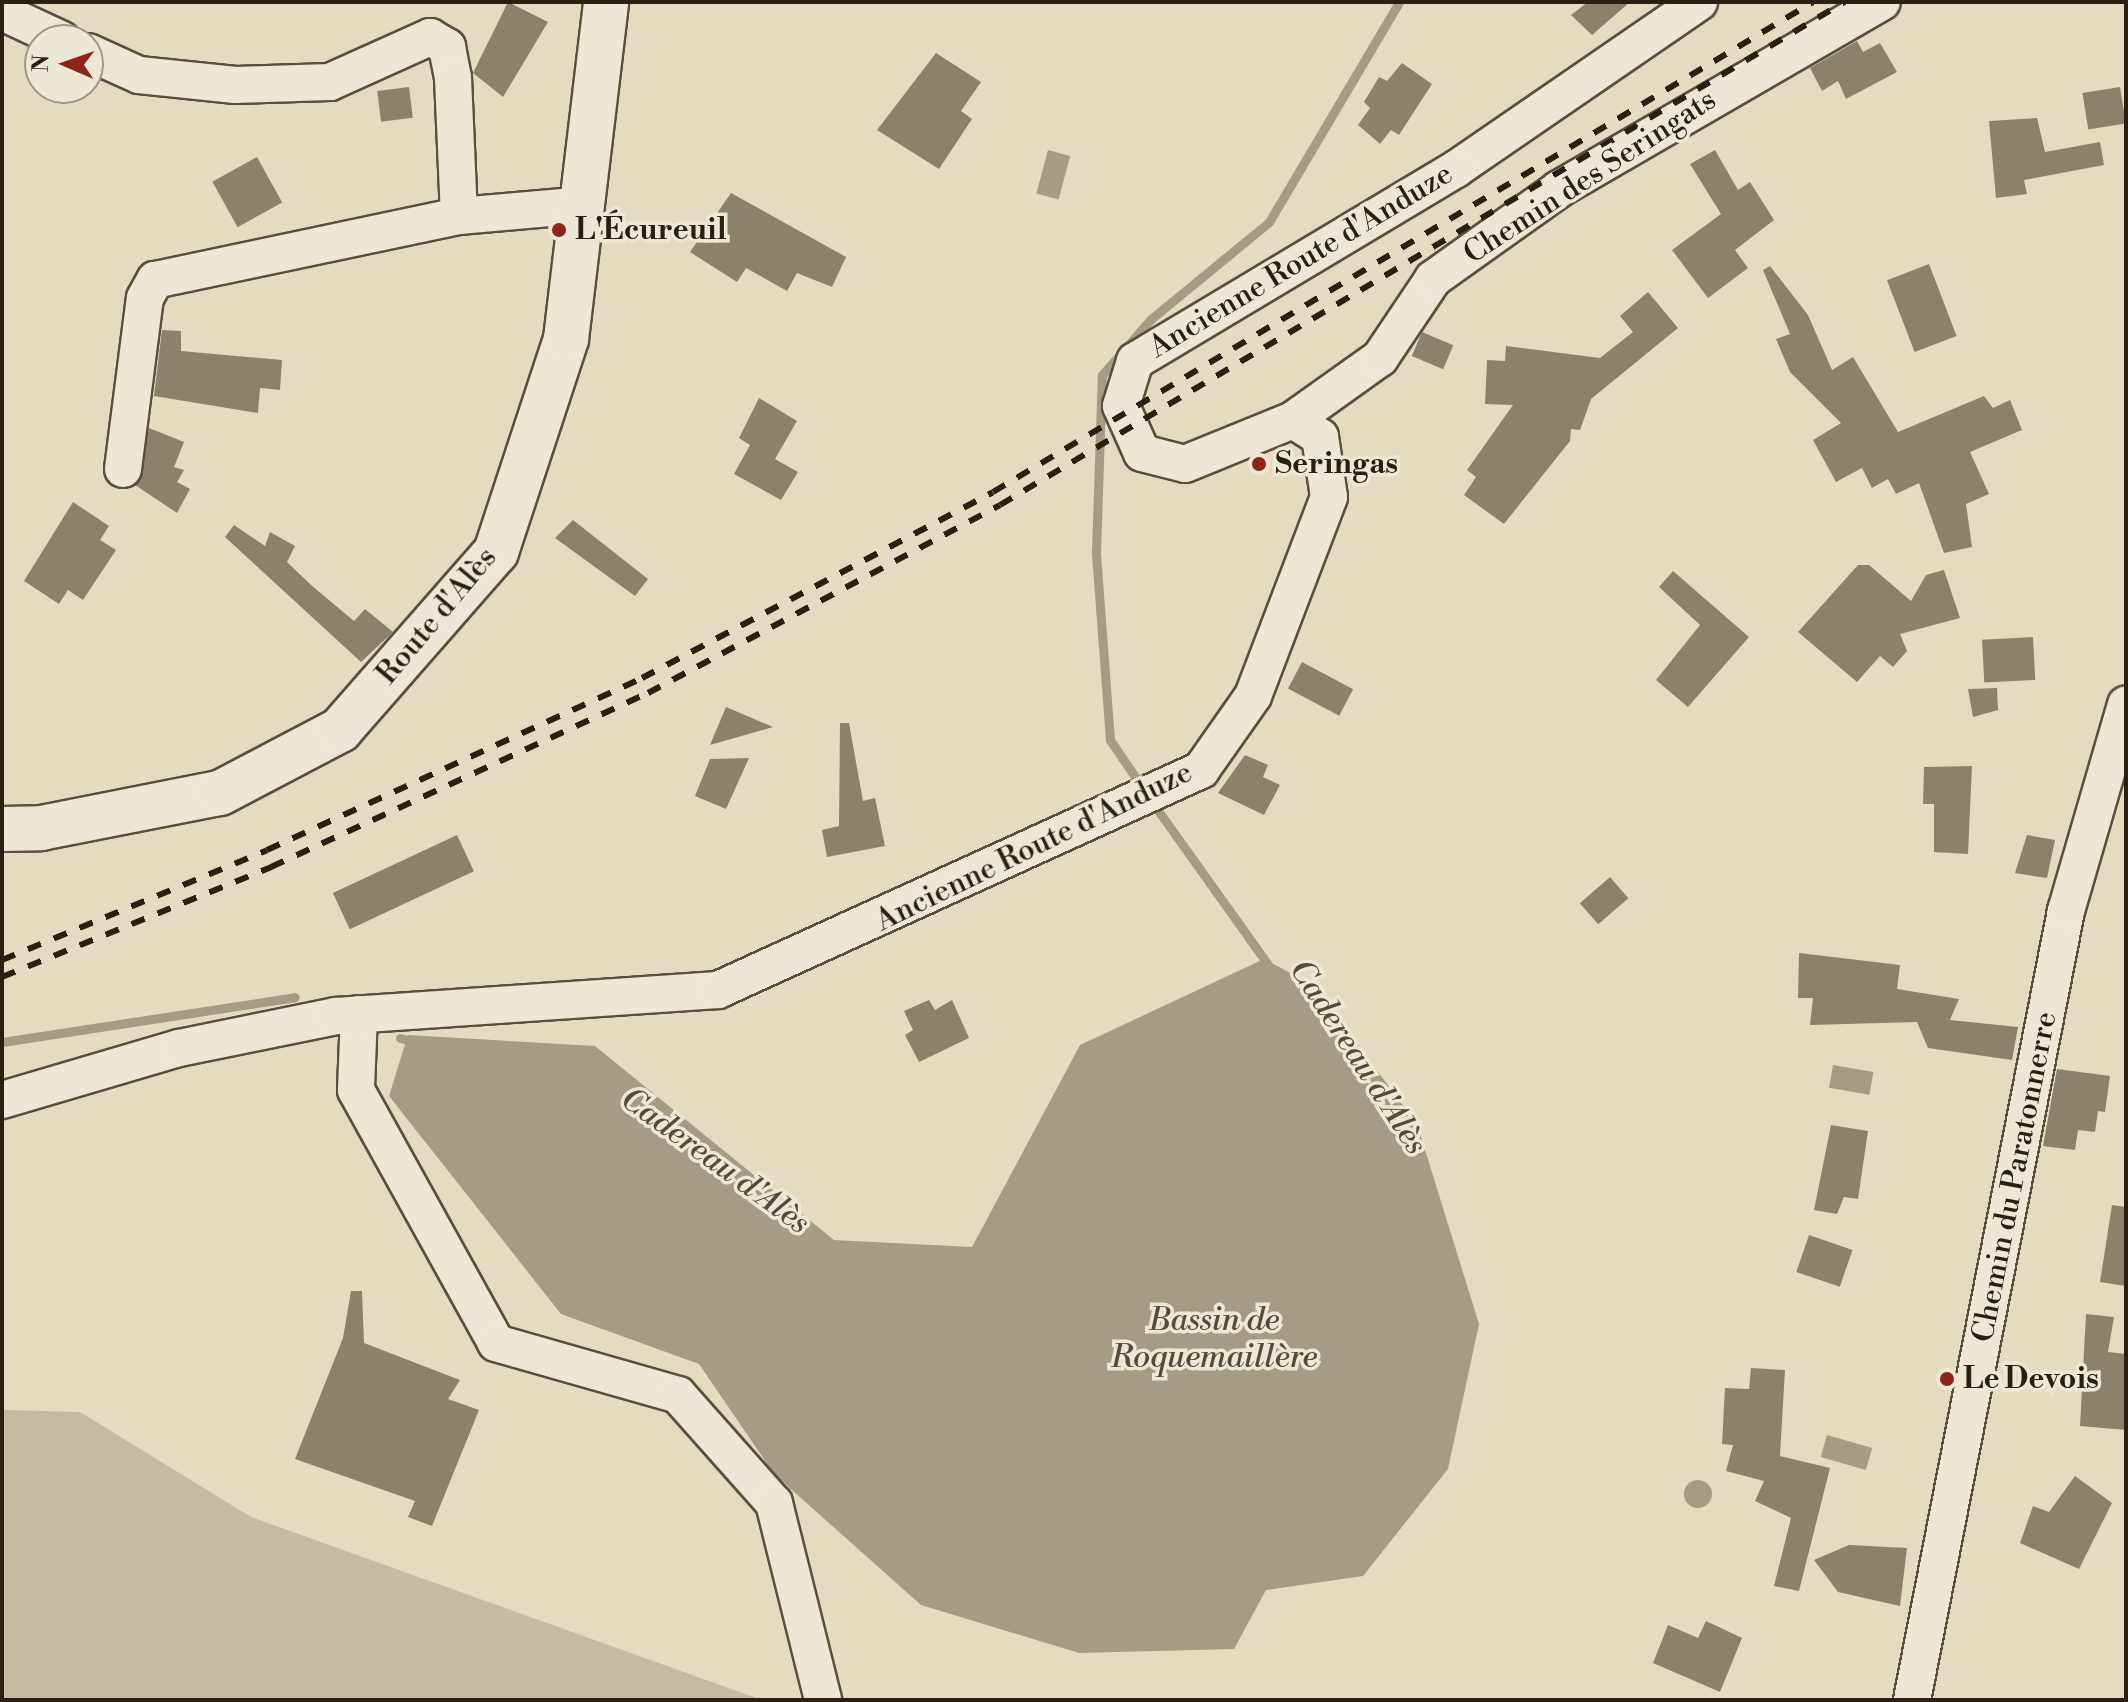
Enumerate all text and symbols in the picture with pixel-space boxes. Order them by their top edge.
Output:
north arrow [24,24,104,104]
text: N [28,54,55,72]
street label: Chemin des Seringats [1457,82,1723,272]
street label: Ancienne Route d'Anduze [1143,156,1459,366]
place label: L'Écureuil [575,212,726,248]
marker: L'Écureuil [550,221,568,239]
place label: Seringas [1275,446,1398,482]
marker: Seringas [1250,455,1268,473]
street label: Route d'Alès [369,540,505,692]
street label: Ancienne Route d'Anduze [870,755,1198,939]
water label: Cadereau d'Alès [1281,953,1435,1161]
street label: Chemin du Paratonnerre [1965,1009,2065,1345]
water label: Cadereau d'Alès [613,1080,817,1242]
water label: Bassin de Roquemaillère [1111,1302,1317,1377]
place label: Le Devois [1963,1361,2099,1397]
marker: Le Devois [1938,1370,1956,1388]

